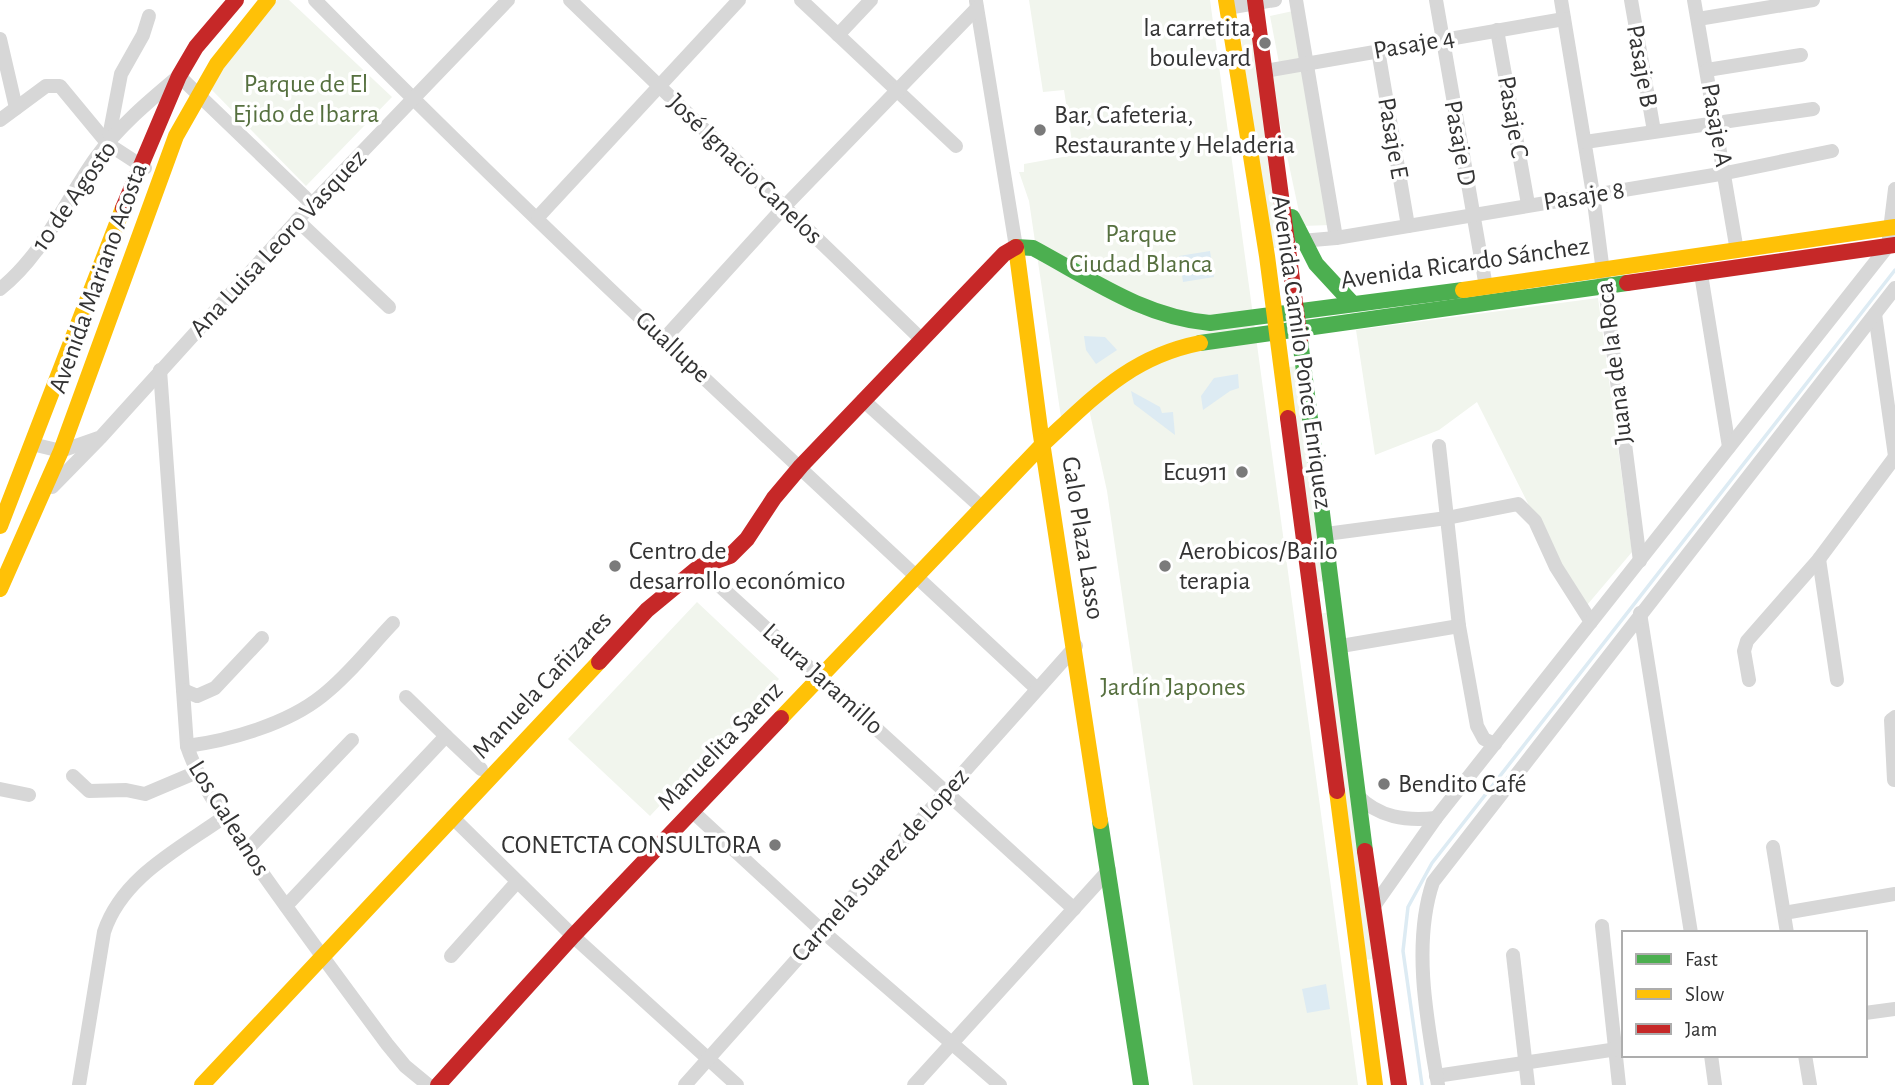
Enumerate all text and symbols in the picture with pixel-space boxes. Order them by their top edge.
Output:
place label: la carretita boulevard [1143,15,1251,71]
street label: Pasaje B [1622,23,1662,109]
street label: Pasaje 4 [1371,24,1457,64]
marker: la carretita boulevard [1257,35,1273,51]
park label: Parque de El Ejido de Ibarra [233,71,379,127]
street label: Pasaje C [1493,74,1533,160]
street label: Pasaje A [1697,81,1737,169]
street label: José Ignacio Canelos [663,89,827,249]
street label: Pasaje E [1373,95,1413,181]
street label: Pasaje D [1440,98,1480,188]
place label: Bar, Cafeteria, Restaurante y Heladeria [1054,102,1295,158]
marker: Bar, Cafeteria, Restaurante y Heladeria [1032,122,1048,138]
street label: 10 de Agosto [27,136,121,256]
street label: Ana Luisa Leoro Vasquez [185,144,371,342]
street label: Avenida Mariano Acosta [44,159,152,397]
street label: Pasaje 8 [1541,177,1627,215]
street label: Avenida Camilo Ponce Enriquez [1267,194,1337,510]
park label: Parque Ciudad Blanca [1069,221,1213,277]
street label: Avenida Ricardo Sánchez [1339,233,1591,293]
street label: Juana de la Roca [1591,281,1637,445]
street label: Guallupe [631,306,715,388]
street label: Galo Plaza Lasso [1057,455,1109,621]
place label: Ecu911 [1163,459,1228,485]
marker: Ecu911 [1234,464,1250,480]
place label: Centro de desarrollo económico [629,538,846,594]
place label: Aerobicos/Bailo terapia [1179,538,1338,594]
marker: Centro de desarrollo económico [607,558,623,574]
marker: Aerobicos/Bailo terapia [1157,558,1173,574]
street label: Manuela Cañizares [467,606,617,764]
street label: Laura Jaramillo [758,618,888,740]
park label: Jardín Japones [1100,674,1246,700]
street label: Manuelita Saenz [652,677,788,815]
street label: Los Galeanos [183,756,275,880]
street label: Carmela Suarez de Lopez [786,763,974,967]
place label: Bendito Café [1398,771,1527,797]
marker: Bendito Café [1376,776,1392,792]
place label: CONETCTA CONSULTORA [501,832,761,858]
marker: CONETCTA CONSULTORA [767,837,783,853]
legend [1622,931,1867,1057]
text: Fast [1685,949,1718,970]
text: Slow [1685,984,1724,1005]
text: Jam [1685,1019,1717,1040]

